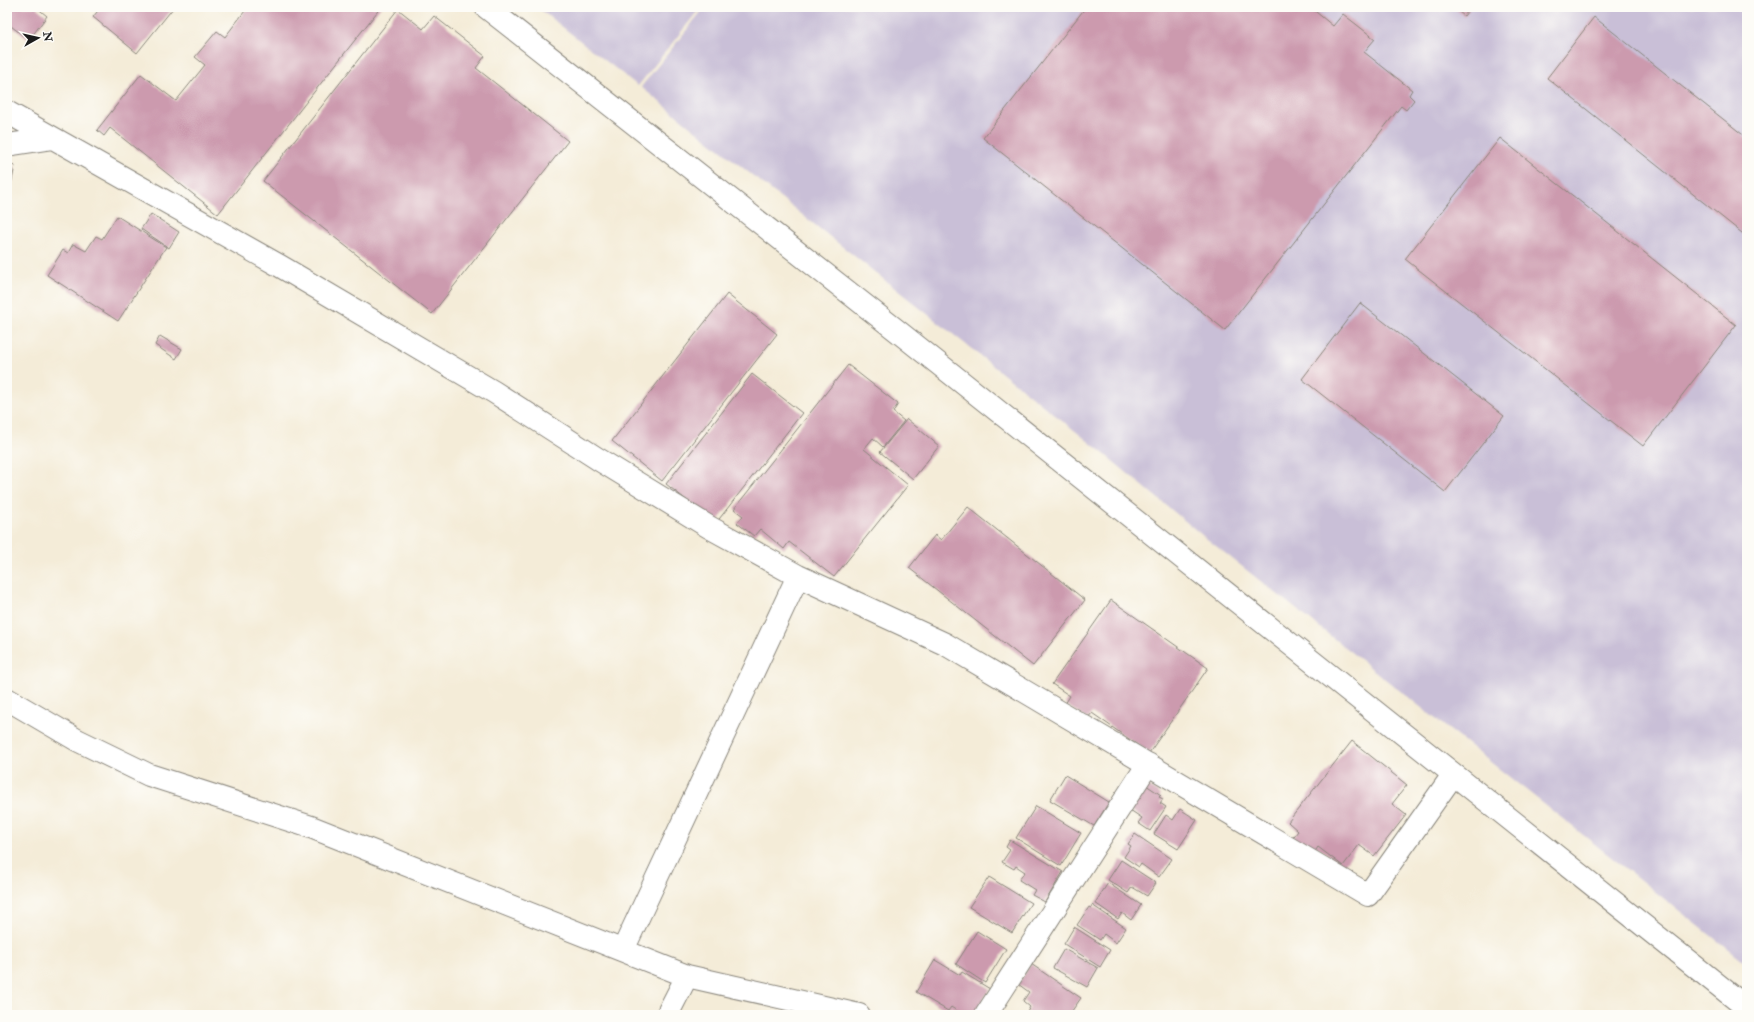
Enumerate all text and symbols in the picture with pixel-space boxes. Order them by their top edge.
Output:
north arrow [18,18,58,58]
text: N [40,30,55,44]

